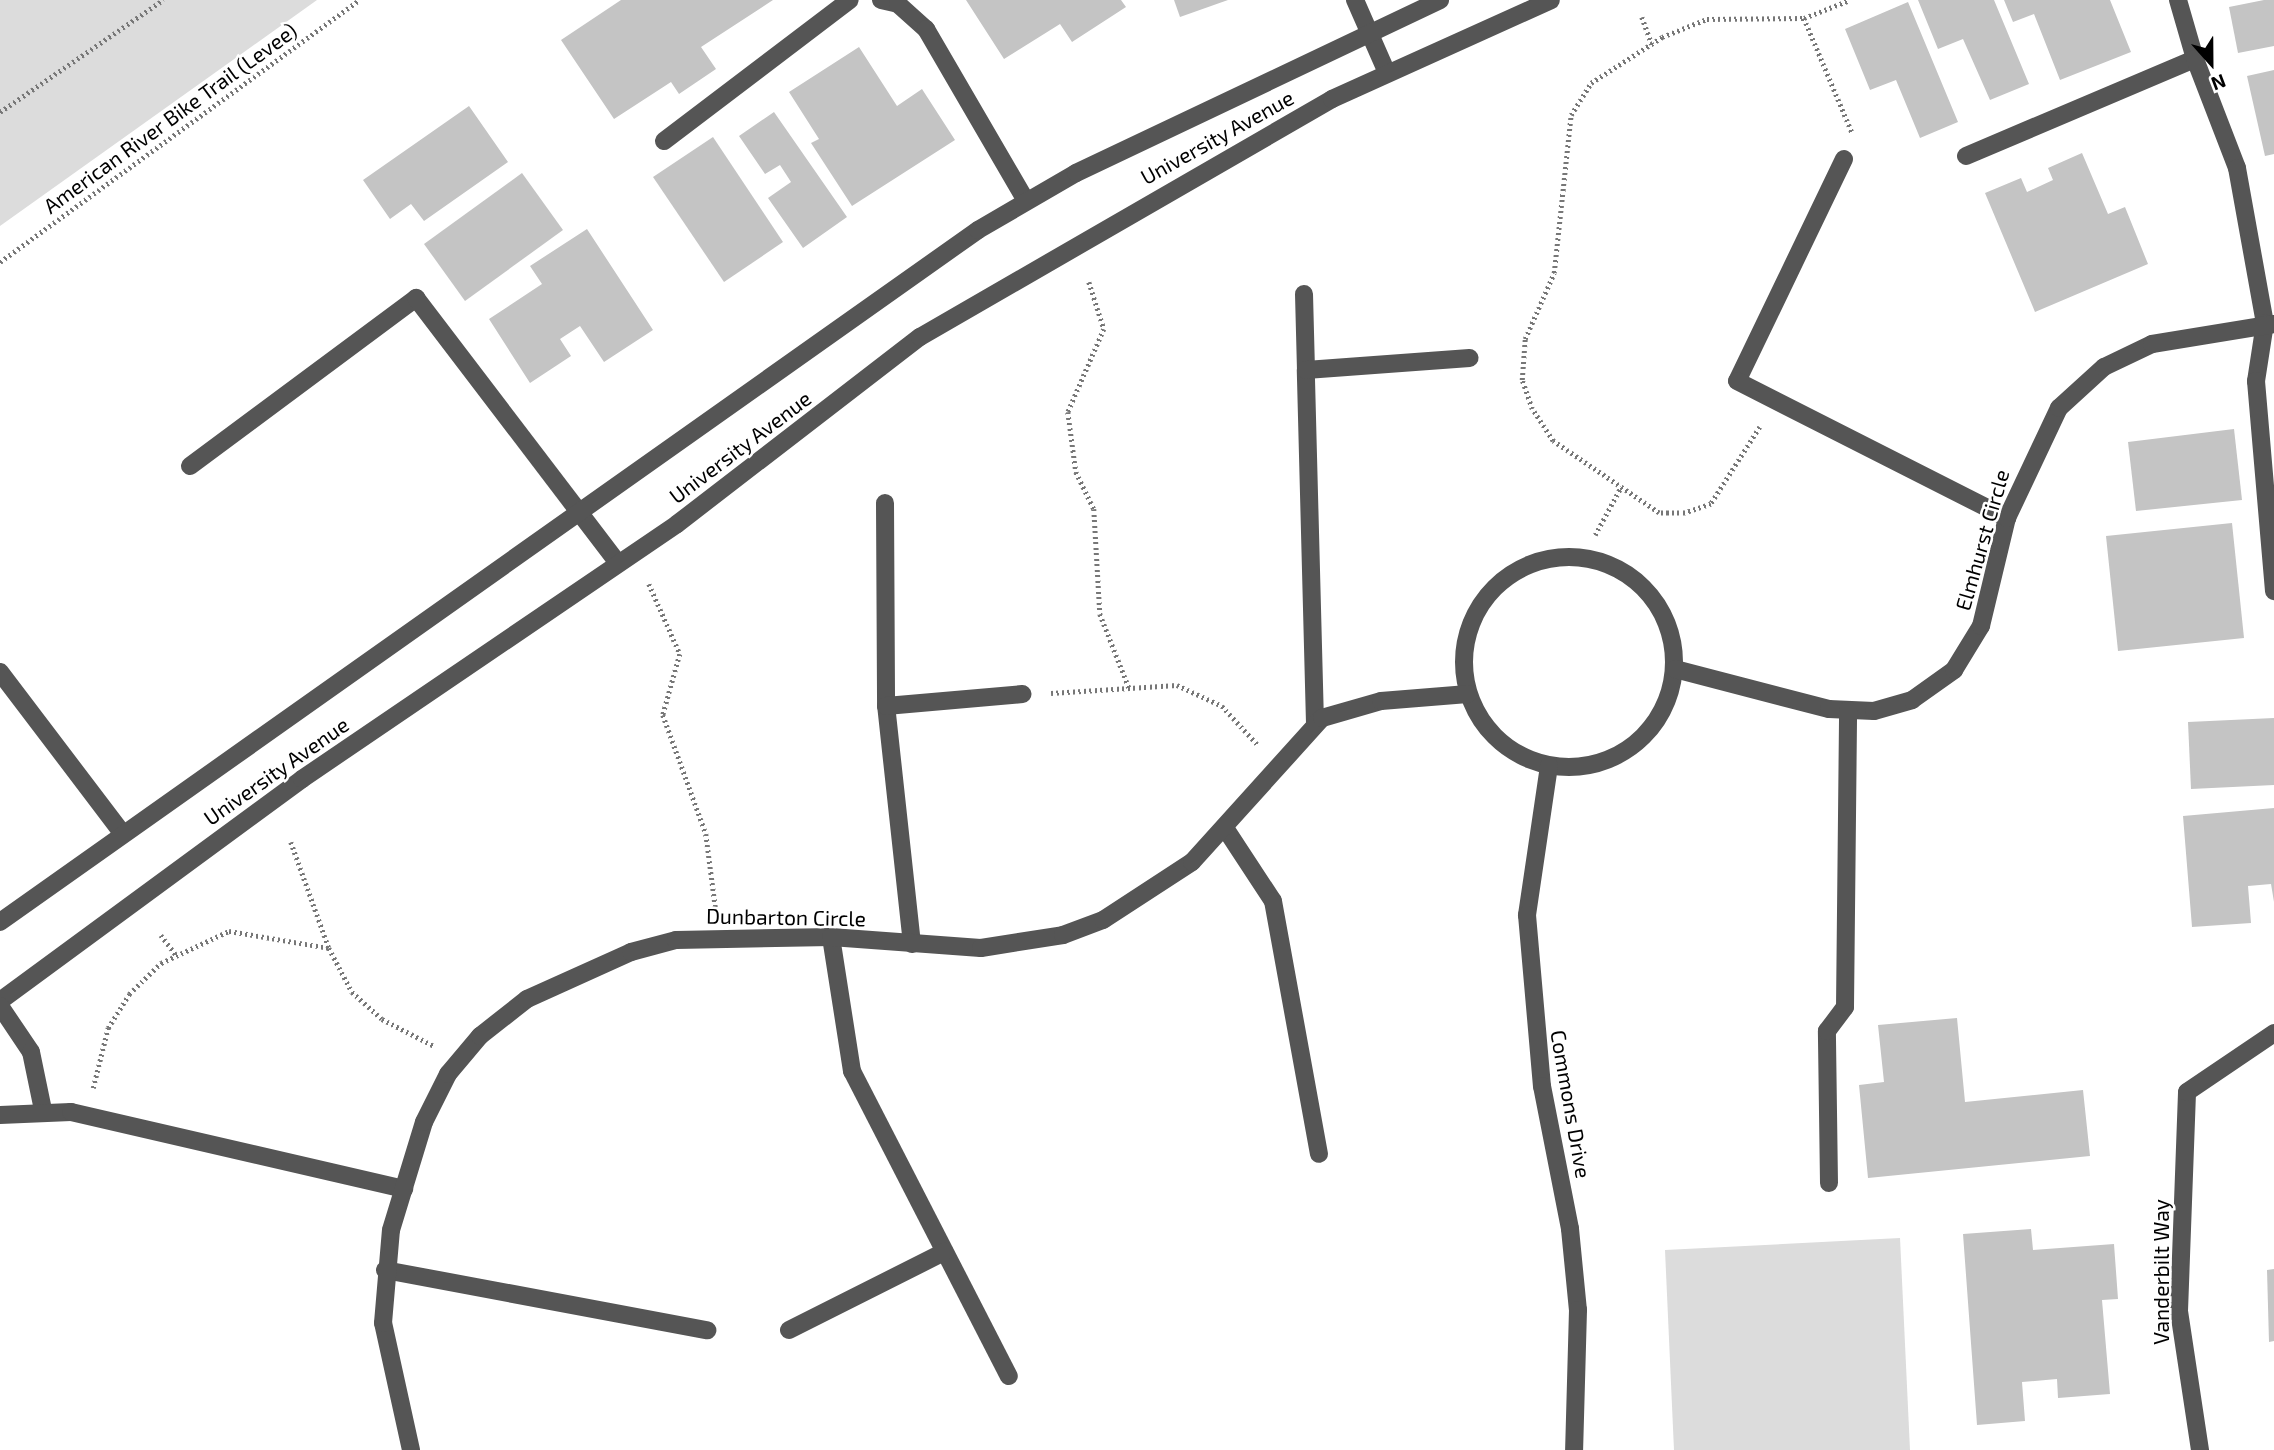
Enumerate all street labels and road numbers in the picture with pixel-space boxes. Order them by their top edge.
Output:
street label: American River Bike Trail (Levee) [38,17,302,219]
street label: University Avenue [1136,84,1298,190]
street label: University Avenue [664,385,816,509]
street label: Elmhurst Circle [1950,467,2014,613]
street label: University Avenue [198,711,354,831]
street label: Dunbarton Circle [706,903,866,931]
street label: Commons Drive [1546,1028,1596,1180]
street label: Vanderbilt Way [2148,1199,2174,1345]

